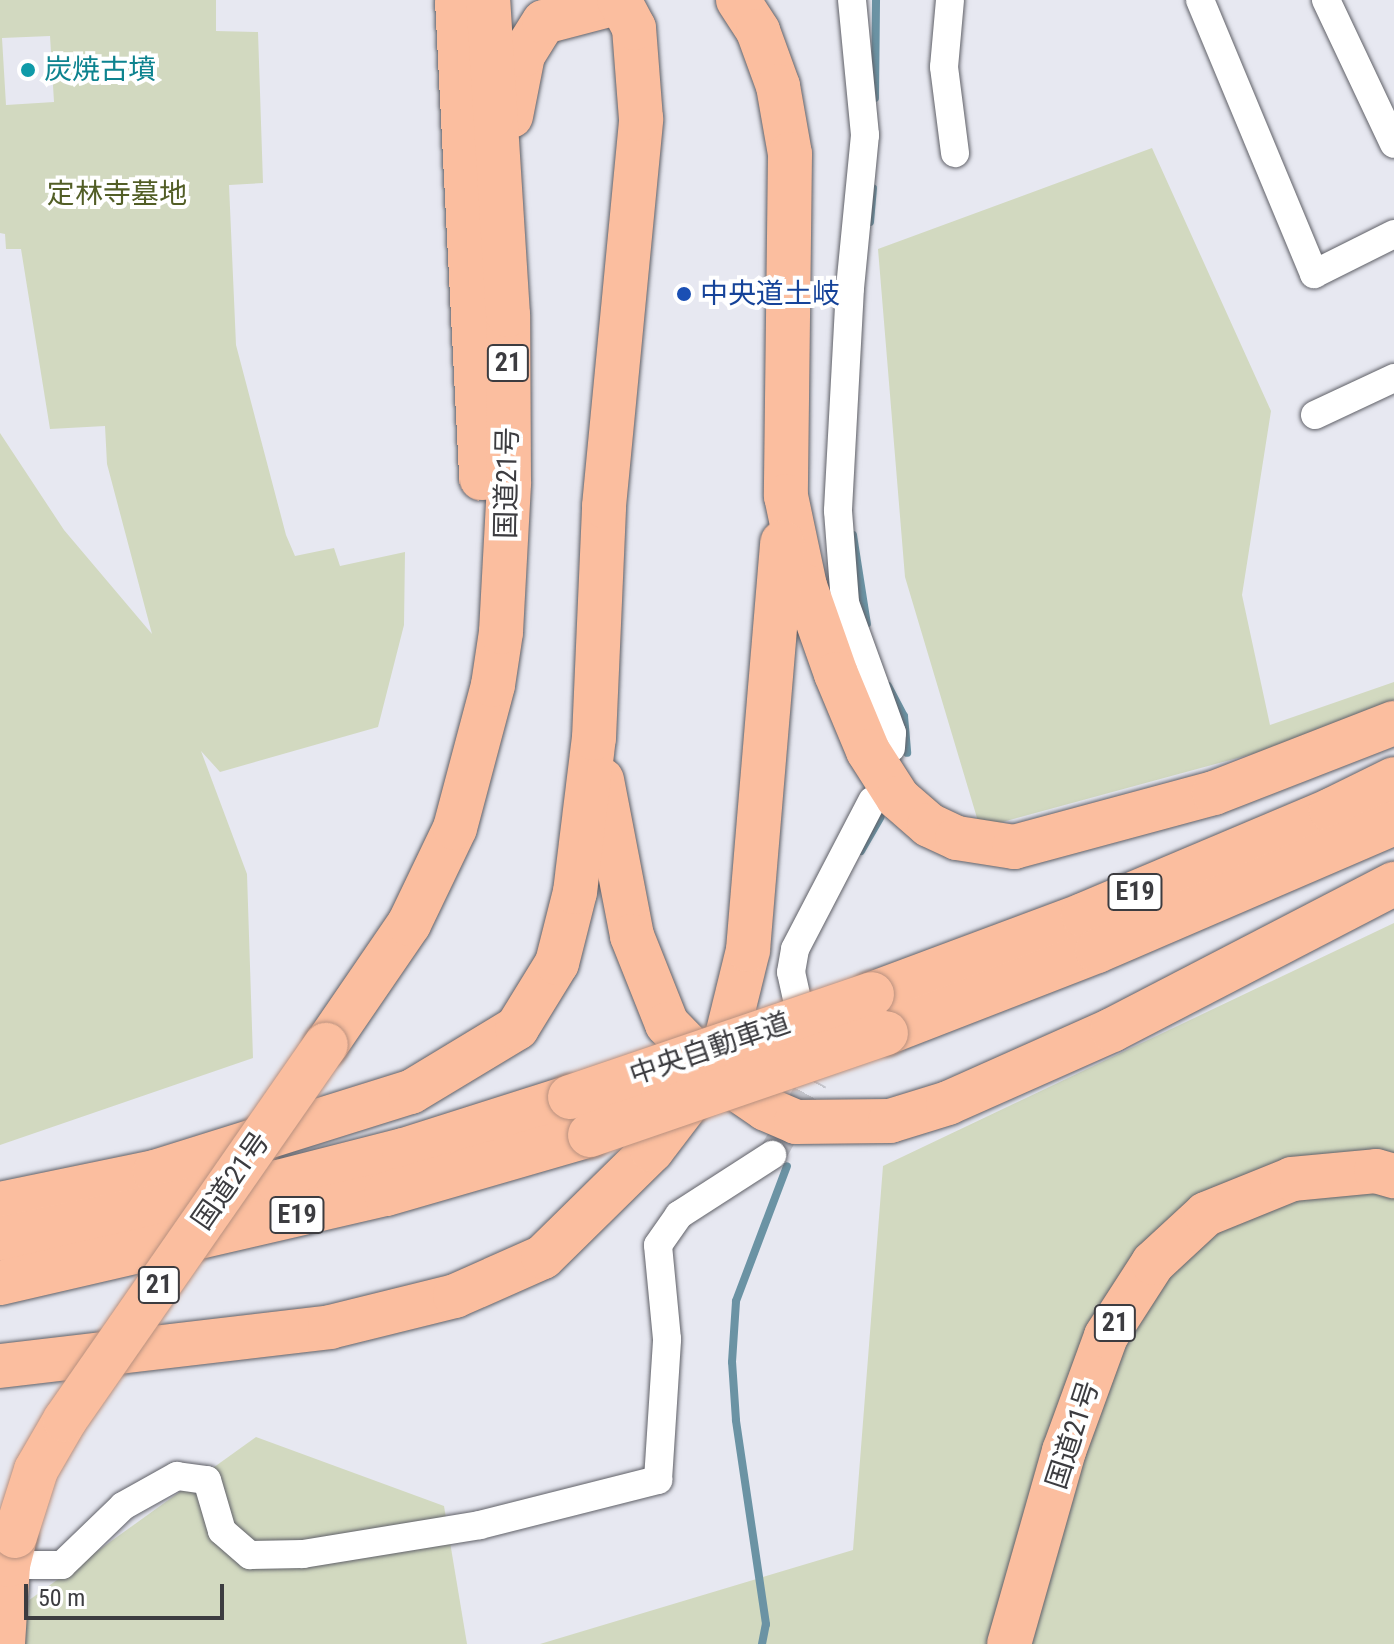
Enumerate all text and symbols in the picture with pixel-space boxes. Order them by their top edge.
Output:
place label: 炭焼古墳 [44,53,156,87]
marker: 炭焼古墳 [19,61,37,79]
park label: 定林寺墓地 [47,177,187,211]
place label: 中央道土岐 [700,277,840,311]
marker: 中央道土岐 [675,285,693,303]
road number: 21 [486,341,530,385]
street label: 国道21号 [489,427,525,539]
road number: E19 [1107,870,1163,914]
street label: 中央自動車道 [625,1006,795,1092]
street label: 国道21号 [185,1126,277,1236]
road number: E19 [269,1193,325,1237]
road number: 21 [137,1263,181,1307]
road number: 21 [1093,1301,1137,1345]
street label: 国道21号 [1040,1377,1106,1493]
scale bar [28,1568,228,1618]
text: 50 m [38,1584,85,1612]

